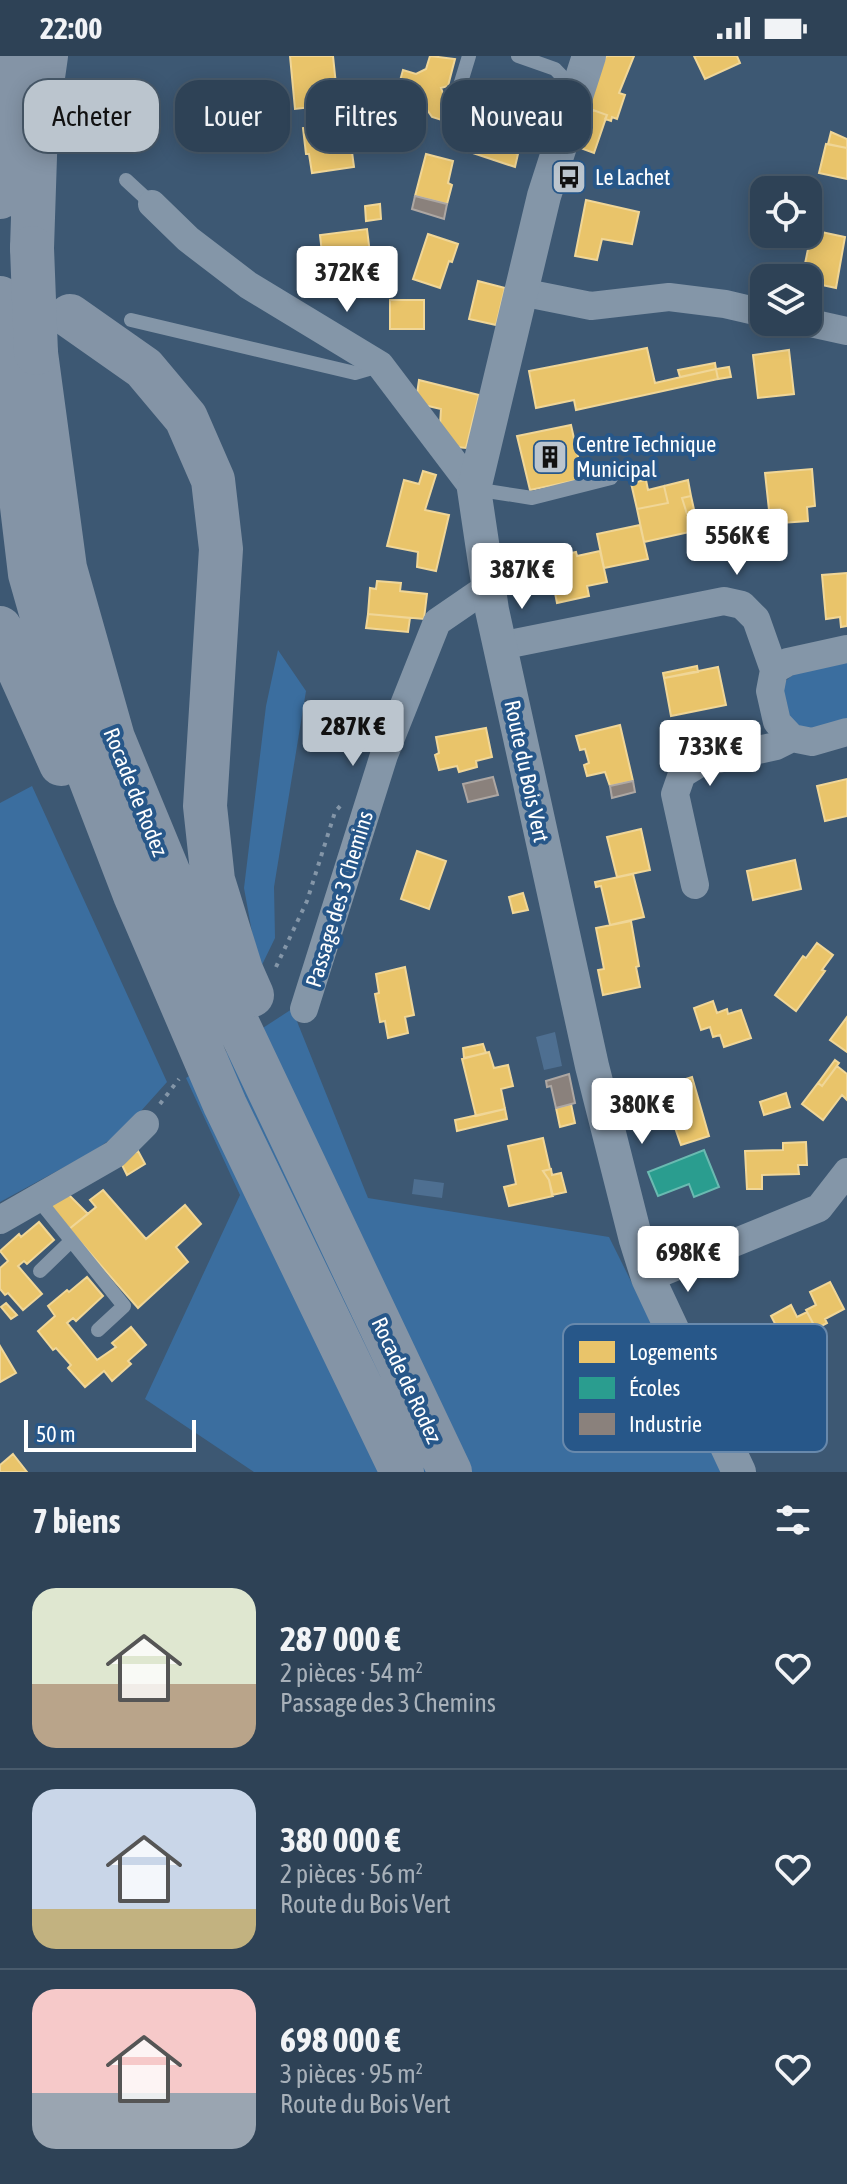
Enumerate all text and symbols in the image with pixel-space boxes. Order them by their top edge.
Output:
text: 22:00 [40,11,102,45]
chip: Acheter [24,80,159,152]
chip: Louer [175,80,290,152]
chip: Filtres [306,80,426,152]
chip: Nouveau [442,80,591,152]
bus stop icon: Le Lachet [550,158,588,196]
place label: Le Lachet [595,164,670,190]
map controls [750,176,822,336]
button: locate [750,176,822,248]
pin: 372K € [282,246,412,314]
text: 372K € [315,257,379,287]
button: layers [750,264,822,336]
place label: Centre Technique Municipal [576,431,716,482]
building icon: Centre Technique Municipal [531,438,569,476]
pin: 556K € [672,509,802,577]
text: 556K € [705,520,769,550]
pin: 387K € [457,543,587,611]
text: 387K € [490,554,554,584]
street label: Route du Bois Vert [499,698,555,844]
pin: 287K € [288,700,418,768]
text: 287K € [321,711,385,741]
pin: 733K € [645,720,775,788]
street label: Rocade de Rodez [98,724,174,860]
text: 733K € [678,731,742,761]
street label: Passage des 3 Chemins [300,808,378,990]
pin: 380K € [577,1078,707,1146]
text: 380K € [610,1089,674,1119]
pin: 698K € [623,1226,753,1294]
text: 698K € [656,1237,720,1267]
street label: Rocade de Rodez [366,1313,448,1447]
legend [563,1324,827,1452]
text: Logements [629,1339,718,1365]
text: Écoles [629,1375,680,1401]
text: Industrie [629,1411,702,1437]
scale bar [24,1416,196,1452]
text: 50 m [36,1421,76,1447]
icon: filters [771,1498,815,1542]
text: 7 biens [32,1501,121,1540]
text: 287 000 € [280,1619,401,1658]
icon: home [96,1620,192,1716]
icon: heart [771,1646,815,1690]
text: 2 pièces · 54 m² [280,1658,423,1688]
text: Passage des 3 Chemins [280,1688,496,1718]
text: 380 000 € [280,1820,401,1859]
icon: home [96,1821,192,1917]
icon: heart [771,1847,815,1891]
text: 2 pièces · 56 m² [280,1859,423,1889]
text: Route du Bois Vert [280,1889,451,1919]
text: 698 000 € [280,2020,401,2059]
icon: home [96,2021,192,2117]
icon: heart [771,2047,815,2091]
text: 3 pièces · 95 m² [280,2059,423,2089]
text: Route du Bois Vert [280,2089,451,2119]

